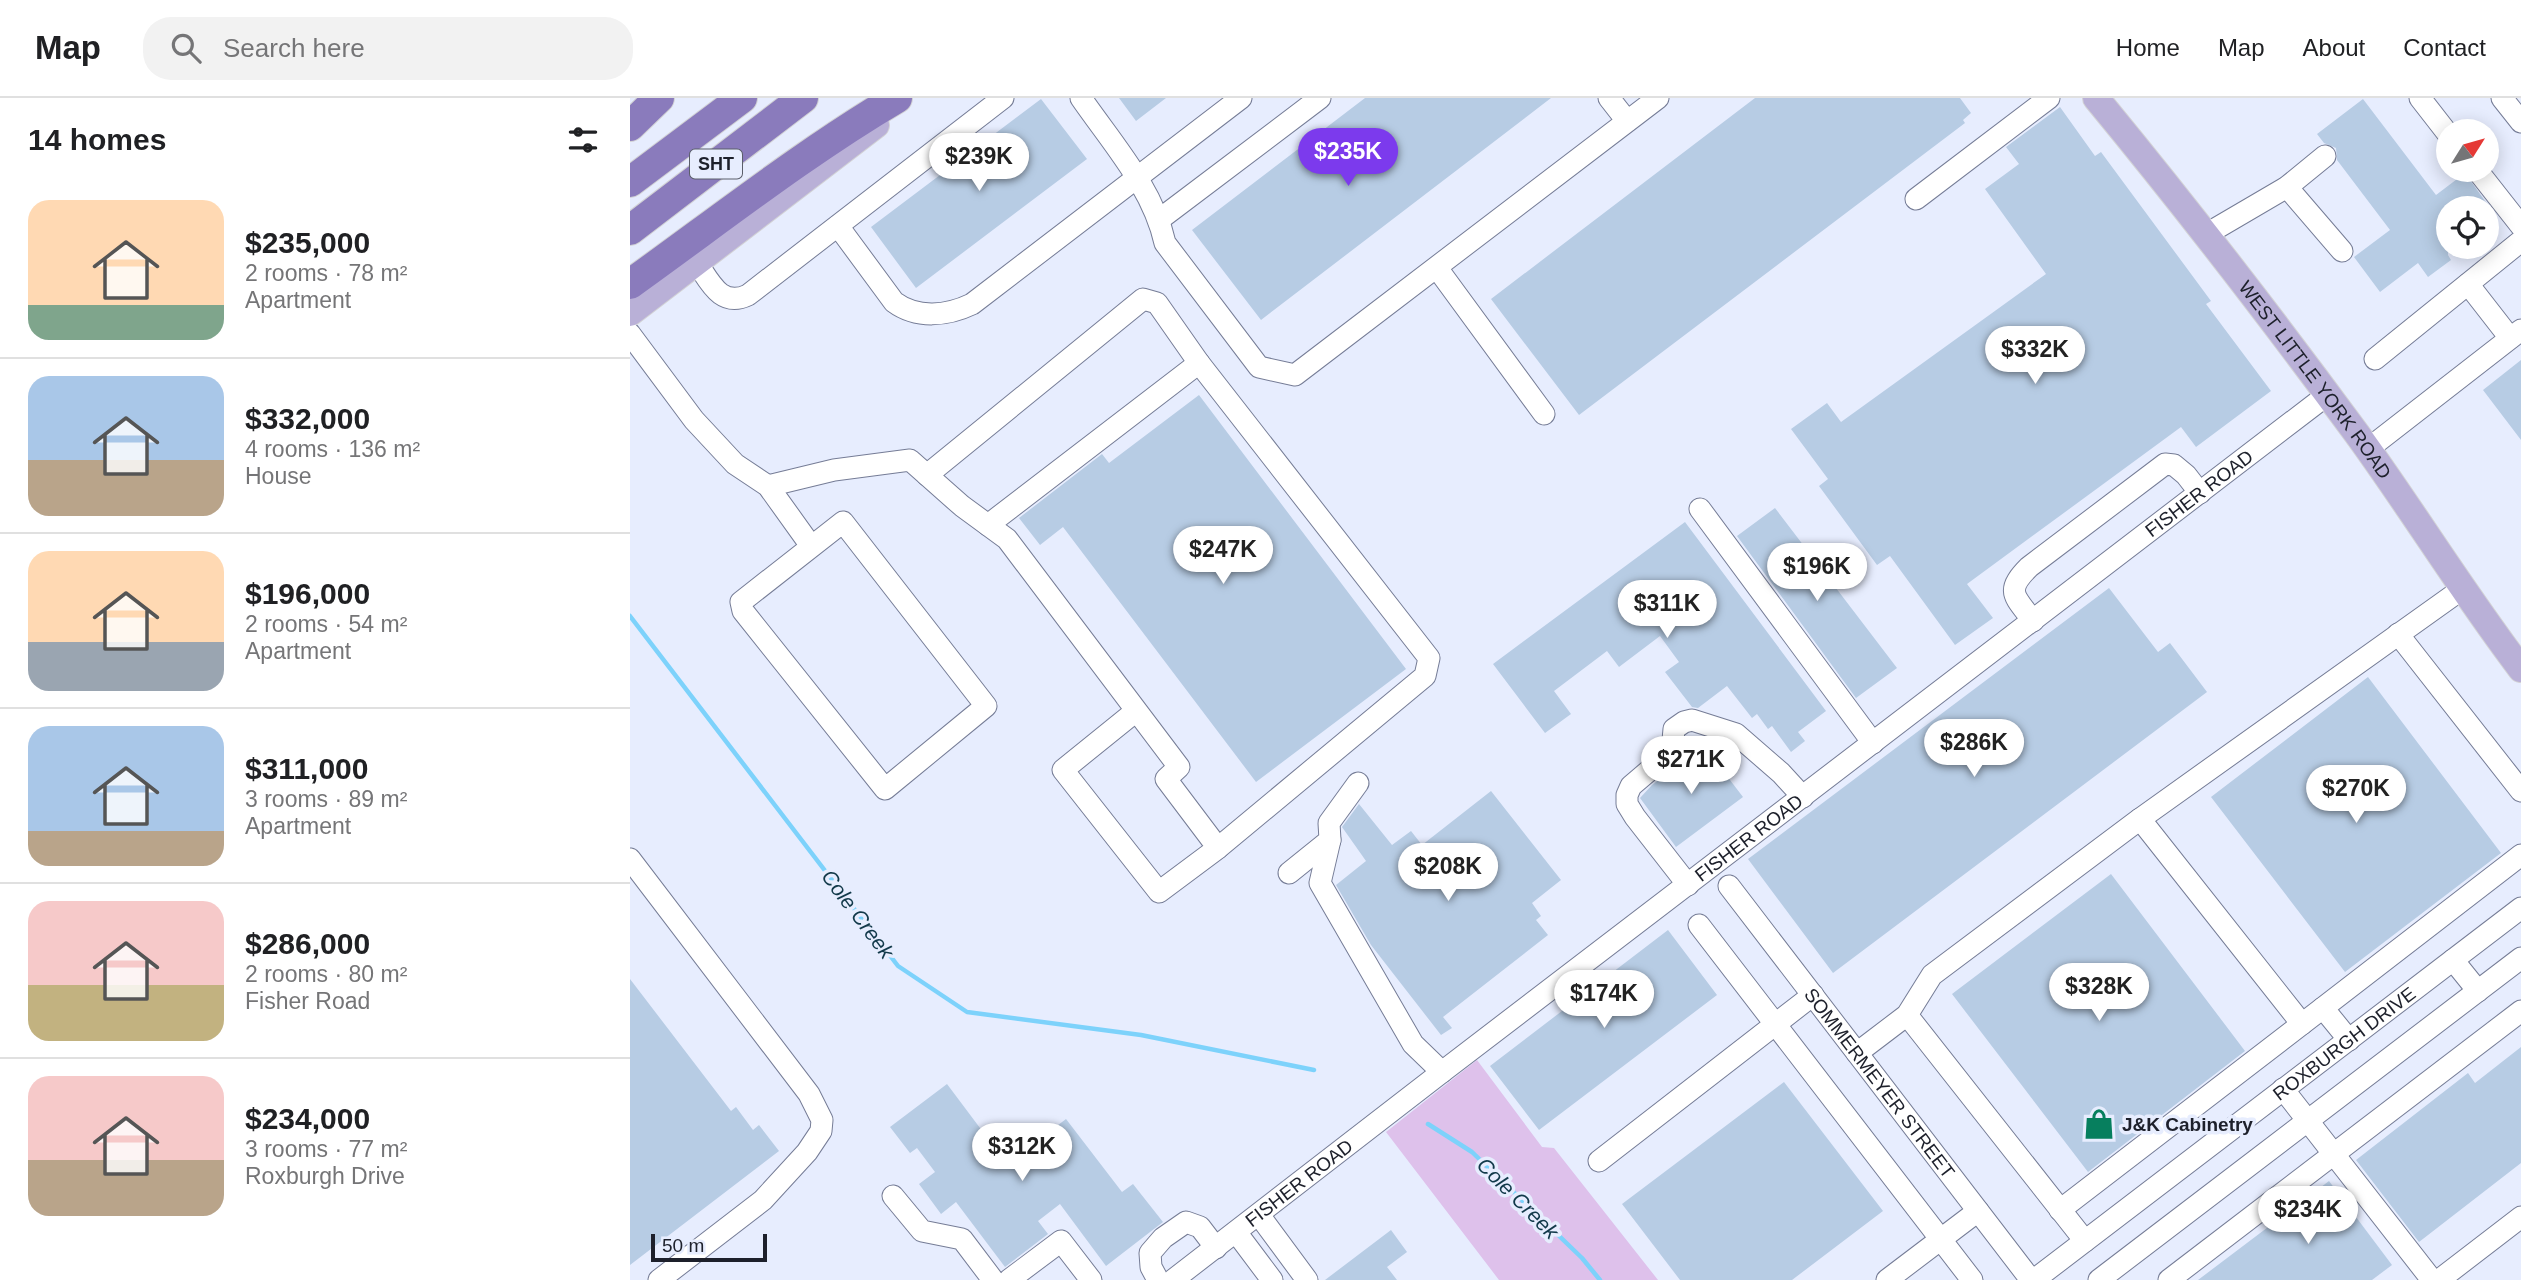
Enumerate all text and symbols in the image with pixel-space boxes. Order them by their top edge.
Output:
search box [143,17,633,80]
text: Map [35,29,101,66]
icon: search [167,29,205,67]
text: Search here [223,33,365,63]
text: Home [2116,34,2180,61]
text: Map [2218,34,2265,61]
text: About [2303,34,2365,61]
text: Contact [2403,34,2486,61]
north arrow [2436,119,2499,182]
map controls [2436,119,2499,259]
icon: filters [564,121,602,159]
text: 14 homes [28,123,166,156]
pin: $235K [1299,129,1397,188]
pin: $239K [930,134,1028,193]
text: $235K [1314,138,1382,164]
text: $239K [945,143,1013,169]
road number: SHT [690,150,742,178]
button: locate [2436,196,2499,259]
text: $235,000 [245,226,370,259]
icon: home [84,228,168,312]
text: 2 rooms · 78 m² [245,260,407,286]
street label: WEST LITTLE YORK ROAD [2235,276,2396,483]
text: Apartment [245,287,351,313]
pin: $332K [1986,327,2084,386]
text: $332K [2001,336,2069,362]
text: $332,000 [245,402,370,435]
icon: home [84,404,168,488]
text: 4 rooms · 136 m² [245,436,420,462]
street label: FISHER ROAD [2141,445,2257,541]
text: House [245,463,311,489]
pin: $247K [1174,526,1272,586]
text: $247K [1189,536,1257,562]
pin: $196K [1768,544,1866,603]
text: $196K [1783,553,1851,579]
text: $196,000 [245,577,370,610]
icon: home [84,579,168,663]
pin: $311K [1618,580,1716,640]
text: $311K [1634,590,1700,616]
text: 2 rooms · 54 m² [245,611,407,637]
text: Apartment [245,638,351,664]
pin: $286K [1925,720,2023,779]
text: $286K [1940,729,2008,755]
pin: $271K [1642,736,1740,796]
text: $271K [1657,746,1725,772]
text: $311,000 [245,752,368,785]
icon: home [84,754,168,838]
pin: $270K [2307,766,2405,825]
text: $270K [2322,775,2390,801]
text: 3 rooms · 89 m² [245,786,407,812]
street label: FISHER ROAD [1691,790,1807,885]
text: Apartment [245,813,351,839]
pin: $208K [1399,844,1497,903]
text: $208K [1414,853,1482,879]
water label: Cole Creek [817,865,900,964]
text: $286,000 [245,927,370,960]
icon: home [84,929,168,1013]
text: 2 rooms · 80 m² [245,961,407,987]
pin: $328K [2050,964,2148,1023]
pin: $174K [1555,970,1653,1030]
text: $328K [2065,973,2133,999]
text: $174K [1570,980,1638,1006]
street label: ROXBURGH DRIVE [2269,982,2419,1104]
street label: SOMMERMEYER STREET [1801,984,1959,1182]
text: Fisher Road [245,988,370,1014]
text: $234,000 [245,1102,370,1135]
icon: home [84,1104,168,1188]
shop icon: J&K Cabinetry [2082,1107,2116,1141]
place label: J&K Cabinetry [2122,1114,2253,1135]
pin: $312K [973,1124,1071,1183]
text: $312K [988,1133,1056,1159]
street label: FISHER ROAD [1241,1135,1357,1231]
text: 3 rooms · 77 m² [245,1136,407,1162]
water label: Cole Creek [1473,1153,1564,1244]
text: Roxburgh Drive [245,1163,405,1189]
pin: $234K [2259,1186,2357,1246]
text: $234K [2274,1196,2342,1222]
scale bar [651,1231,766,1263]
text: 50 m [662,1235,704,1256]

